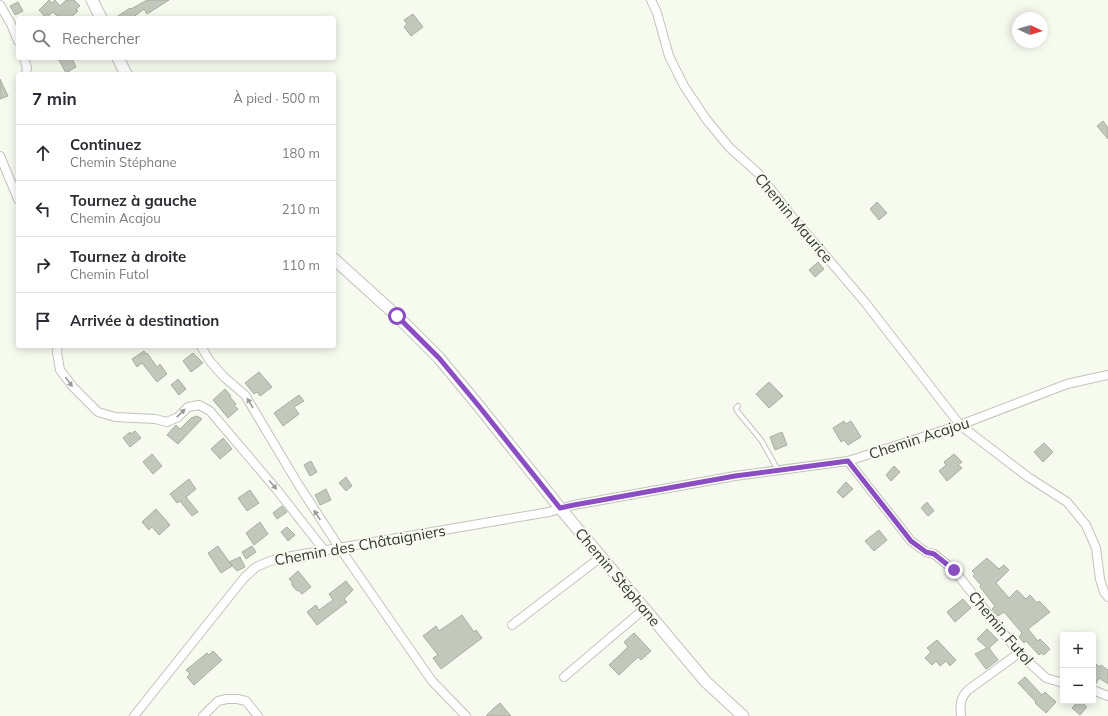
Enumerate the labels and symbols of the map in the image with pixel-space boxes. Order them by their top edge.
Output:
north arrow [1012,12,1048,48]
street label: Chemin Maurice [751,169,837,267]
route start [388,307,406,325]
one-way arrow [65,376,73,387]
one-way arrow [246,398,254,408]
one-way arrow [176,408,186,418]
street label: Chemin Acajou [866,413,972,463]
one-way arrow [268,480,277,490]
one-way arrow [314,509,321,520]
street label: Chemin des Châtaigniers [273,521,447,569]
street label: Chemin Stéphane [571,524,665,630]
route end [945,561,963,579]
street label: Chemin Futol [965,587,1037,669]

